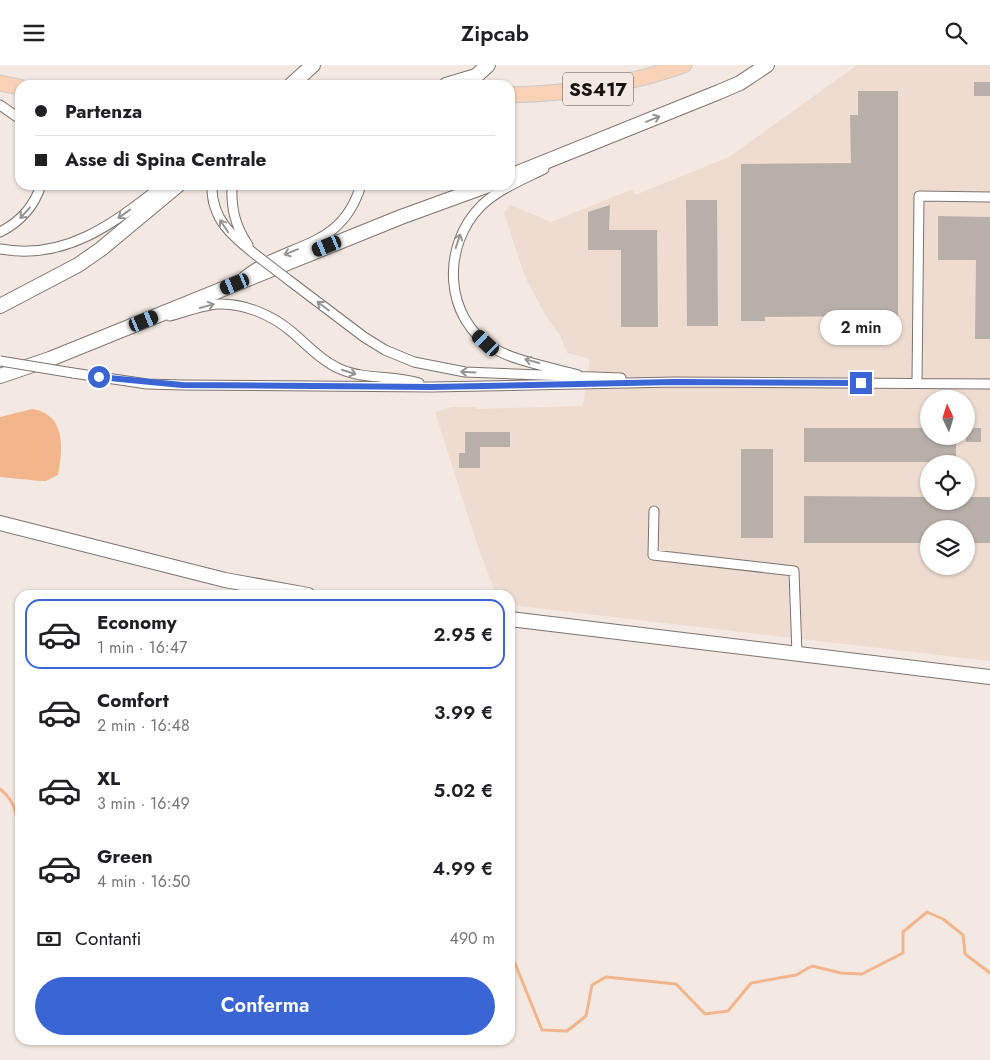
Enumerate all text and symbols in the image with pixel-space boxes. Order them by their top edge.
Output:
text: Zipcab [461,17,529,49]
icon: menu [20,19,48,47]
icon: search [942,19,970,47]
road number: SS417 [563,73,633,105]
text: Partenza [65,98,142,125]
one-way arrow [645,114,660,123]
text: Asse di Spina Centrale [65,146,267,173]
one-way arrow [20,206,31,219]
one-way arrow [117,209,131,219]
one-way arrow [219,219,229,233]
car [310,233,343,259]
one-way arrow [454,234,463,249]
one-way arrow [284,247,299,257]
car [218,271,251,297]
one-way arrow [199,301,215,311]
one-way arrow [316,301,330,311]
car [127,308,160,334]
callout: 2 min [820,311,902,345]
text: 2 min [840,316,882,339]
car [469,327,502,359]
one-way arrow [524,356,540,366]
route start [88,366,110,388]
one-way arrow [341,368,357,377]
one-way arrow [460,368,476,377]
route end [850,372,872,394]
north arrow [920,390,975,445]
map controls [920,390,975,575]
button: locate [920,455,975,510]
button: layers [920,520,975,575]
text: Economy [97,609,177,636]
icon: car [37,612,82,657]
text: 2.95 € [433,621,493,648]
text: 1 min · 16:47 [97,636,187,659]
text: Comfort [97,687,169,714]
icon: car [37,690,82,735]
text: 3.99 € [434,699,493,726]
text: 2 min · 16:48 [97,714,190,737]
text: XL [97,765,120,792]
icon: car [37,768,82,813]
text: 5.02 € [433,777,493,804]
text: 3 min · 16:49 [97,792,190,815]
text: Green [97,843,153,870]
icon: car [37,846,82,891]
text: 4.99 € [432,855,493,882]
text: 4 min · 16:50 [97,870,190,893]
icon: cash [35,925,63,953]
text: Contanti [75,925,142,952]
text: 490 m [450,927,495,950]
button: Conferma [35,977,495,1035]

